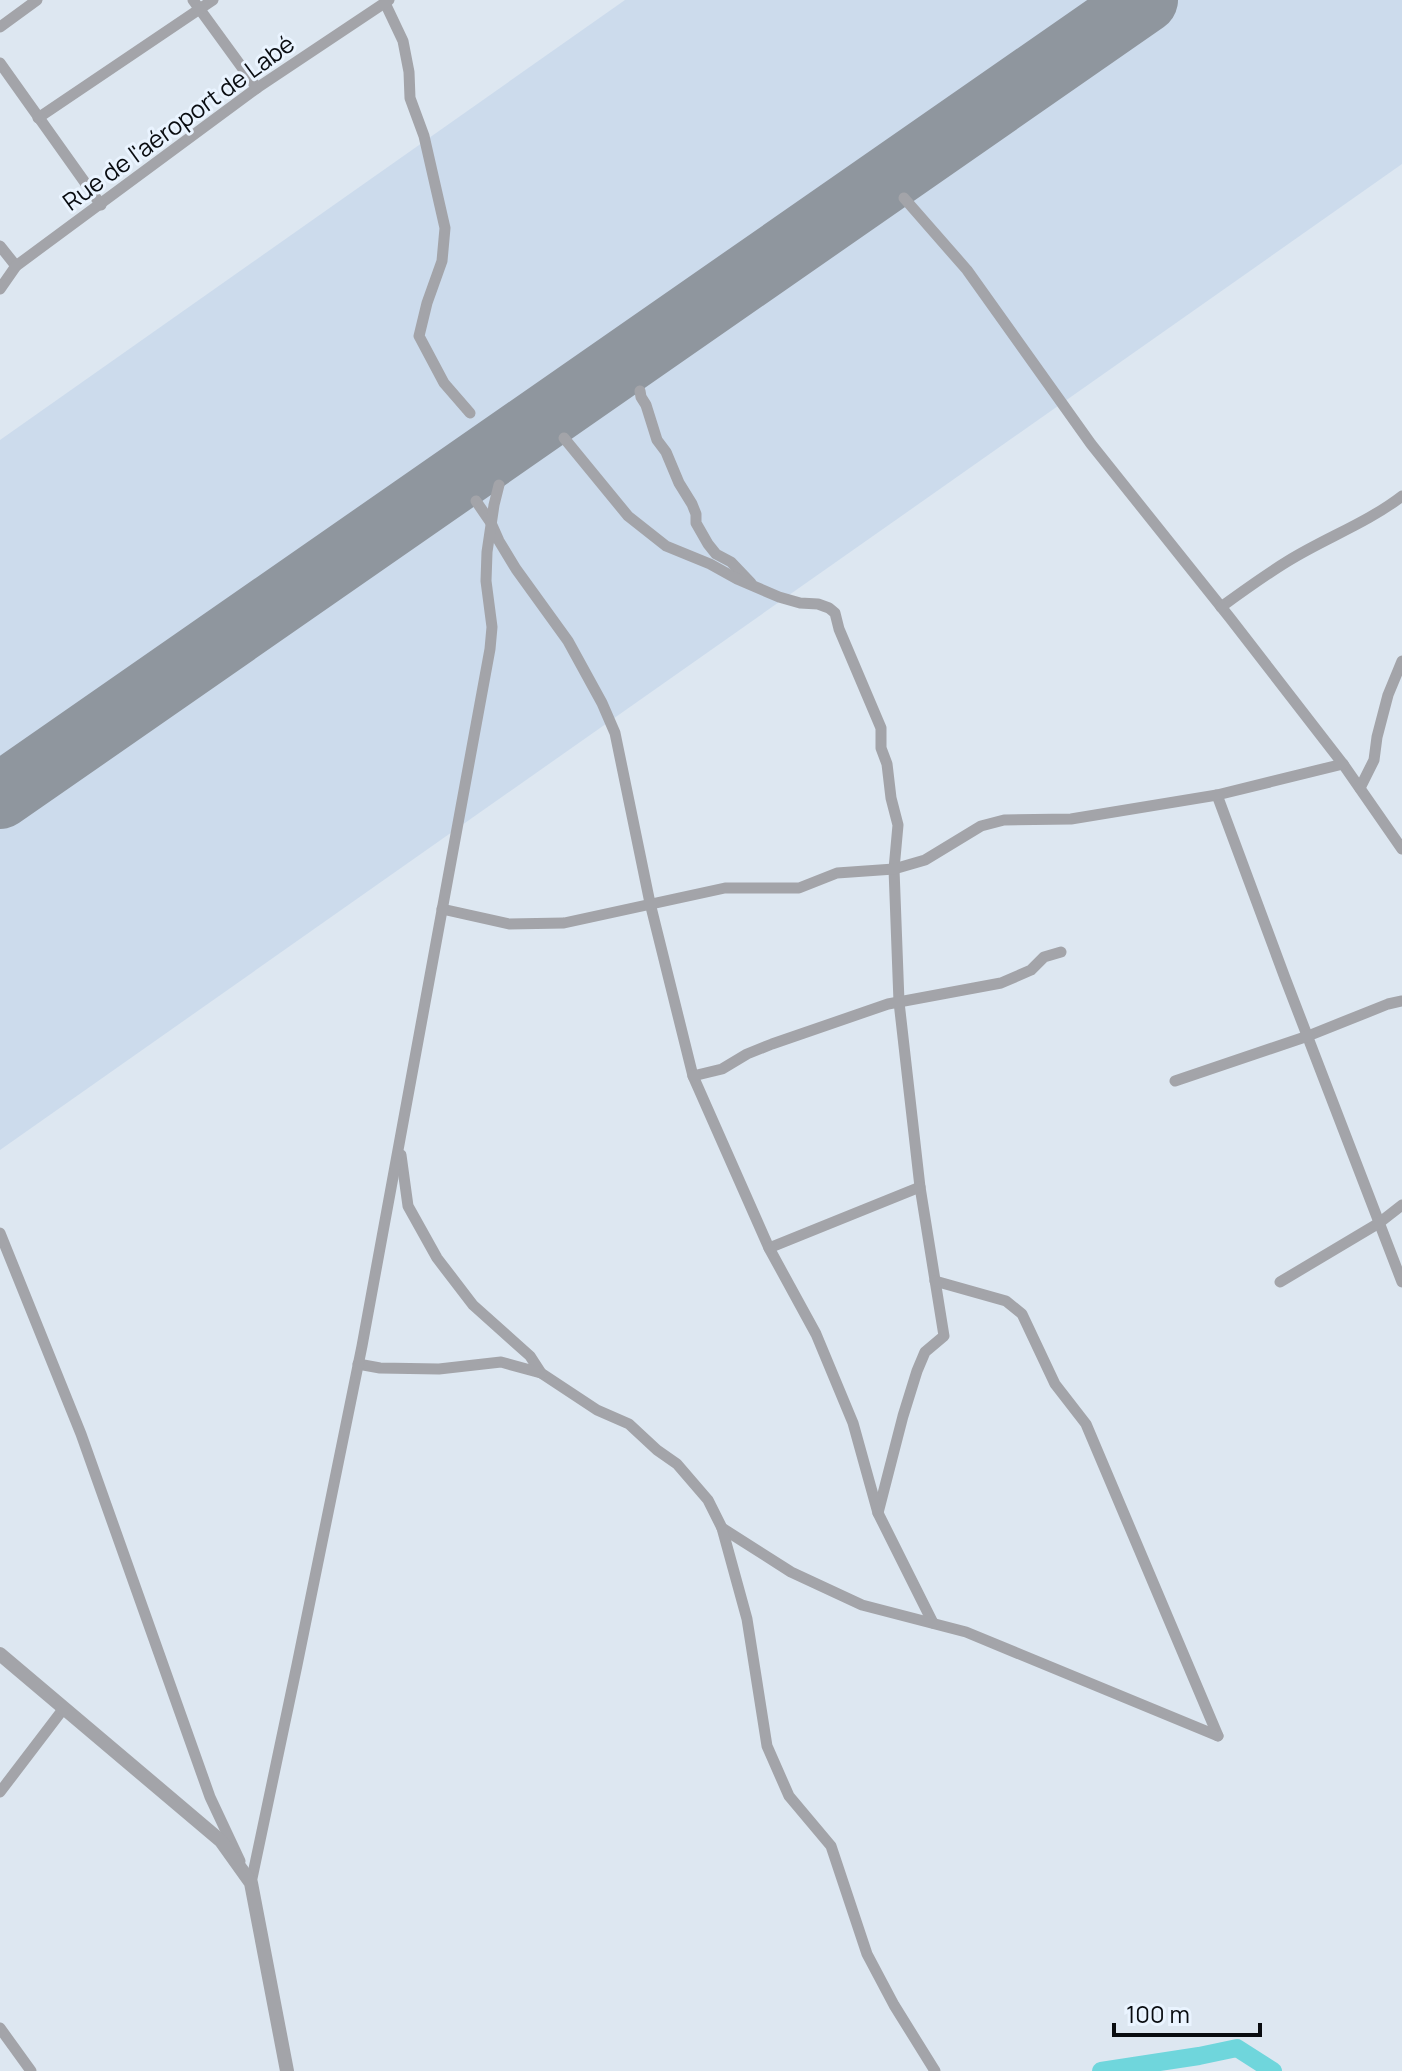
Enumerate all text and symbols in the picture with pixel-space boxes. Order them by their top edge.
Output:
street label: Rue de l'aéroport de Labé [56,27,300,217]
scale bar [1114,1987,1260,2037]
text: 100 m [1126,1997,1190,2030]

